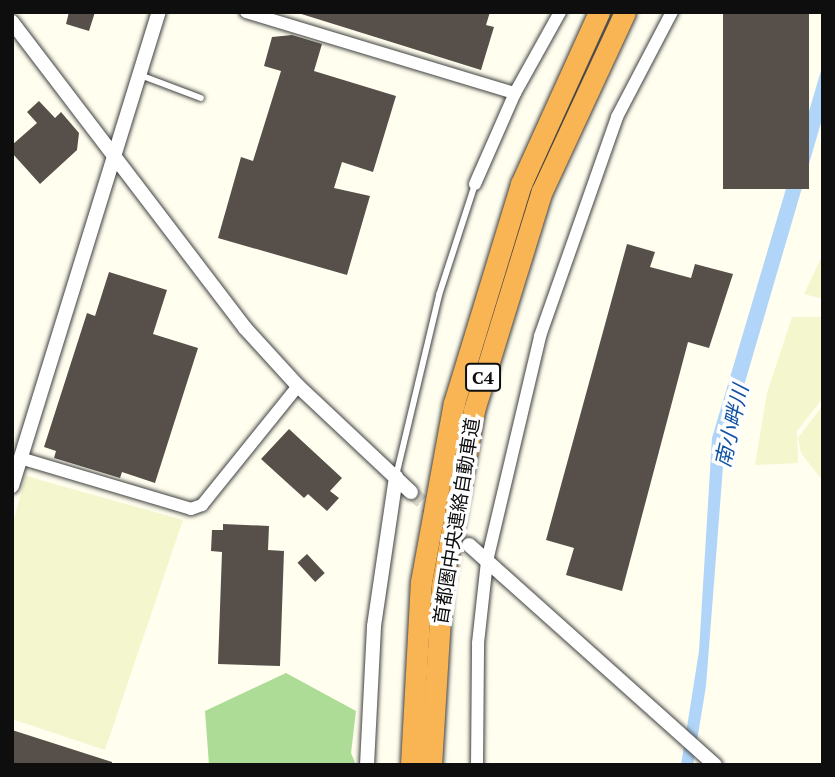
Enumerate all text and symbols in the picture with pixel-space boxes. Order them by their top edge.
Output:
road number: C4 [464,362,502,391]
water label: 南小畔川 [709,382,753,470]
street label: 首都圏中央連絡自動車道 [428,416,484,626]

